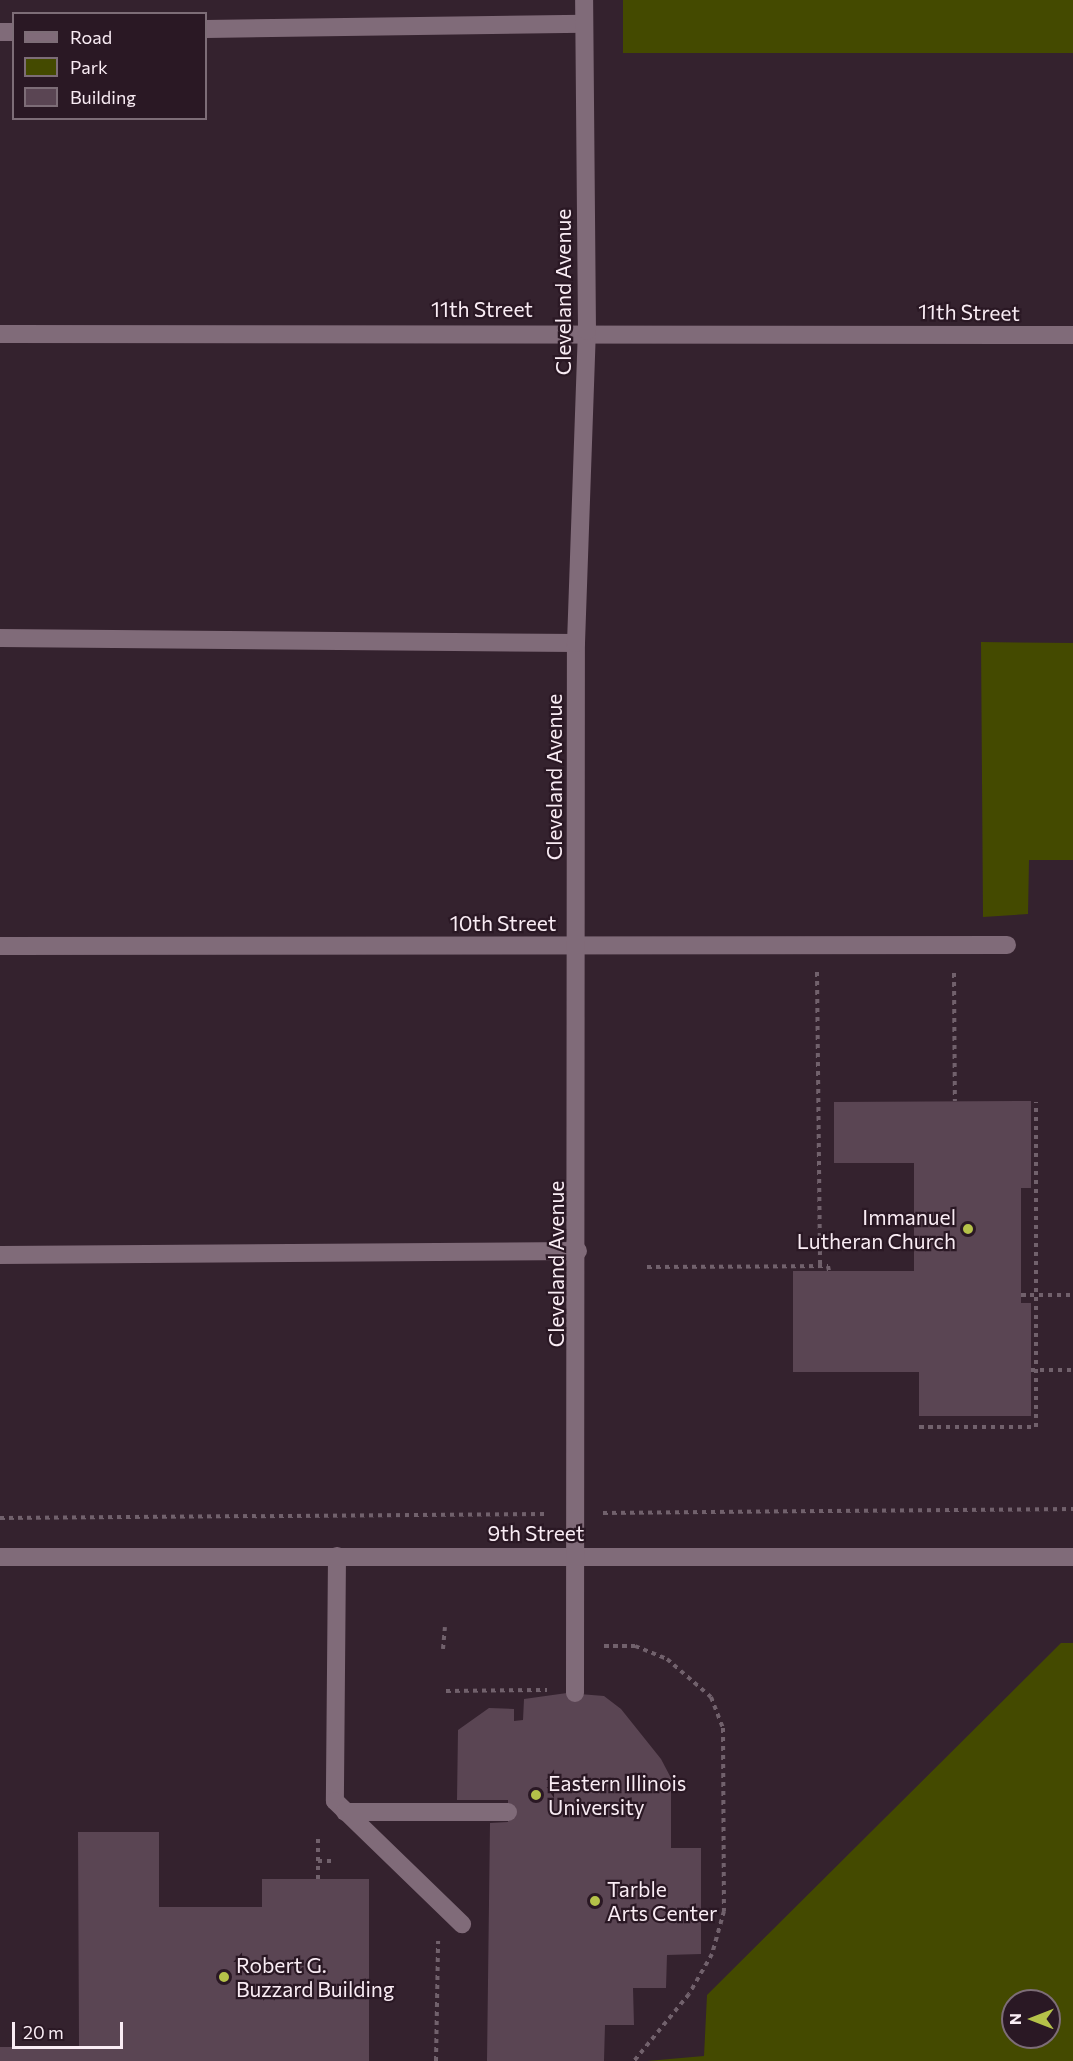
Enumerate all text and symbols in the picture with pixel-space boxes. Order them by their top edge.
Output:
legend [12,12,207,120]
text: Road [70,26,112,48]
text: Park [70,56,108,78]
text: Building [70,86,136,108]
street label: Cleveland Avenue [550,209,576,375]
street label: 11th Street [431,296,533,322]
street label: 11th Street [918,299,1020,325]
street label: Cleveland Avenue [541,694,567,860]
street label: 10th Street [450,910,556,936]
street label: Cleveland Avenue [543,1181,569,1347]
place label: Immanuel Lutheran Church [797,1204,956,1254]
marker: Immanuel Lutheran Church [961,1222,975,1236]
street label: 9th Street [488,1520,584,1546]
place label: Eastern Illinois University [548,1770,686,1820]
marker: Eastern Illinois University [529,1788,543,1802]
place label: Tarble Arts Center [607,1876,717,1926]
marker: Tarble Arts Center [588,1894,602,1908]
place label: Robert G. Buzzard Building [236,1952,394,2002]
marker: Robert G. Buzzard Building [217,1970,231,1984]
north arrow [1001,1989,1061,2049]
scale bar [15,2010,126,2048]
text: N [1005,2013,1024,2025]
text: 20 m [23,2021,64,2043]

